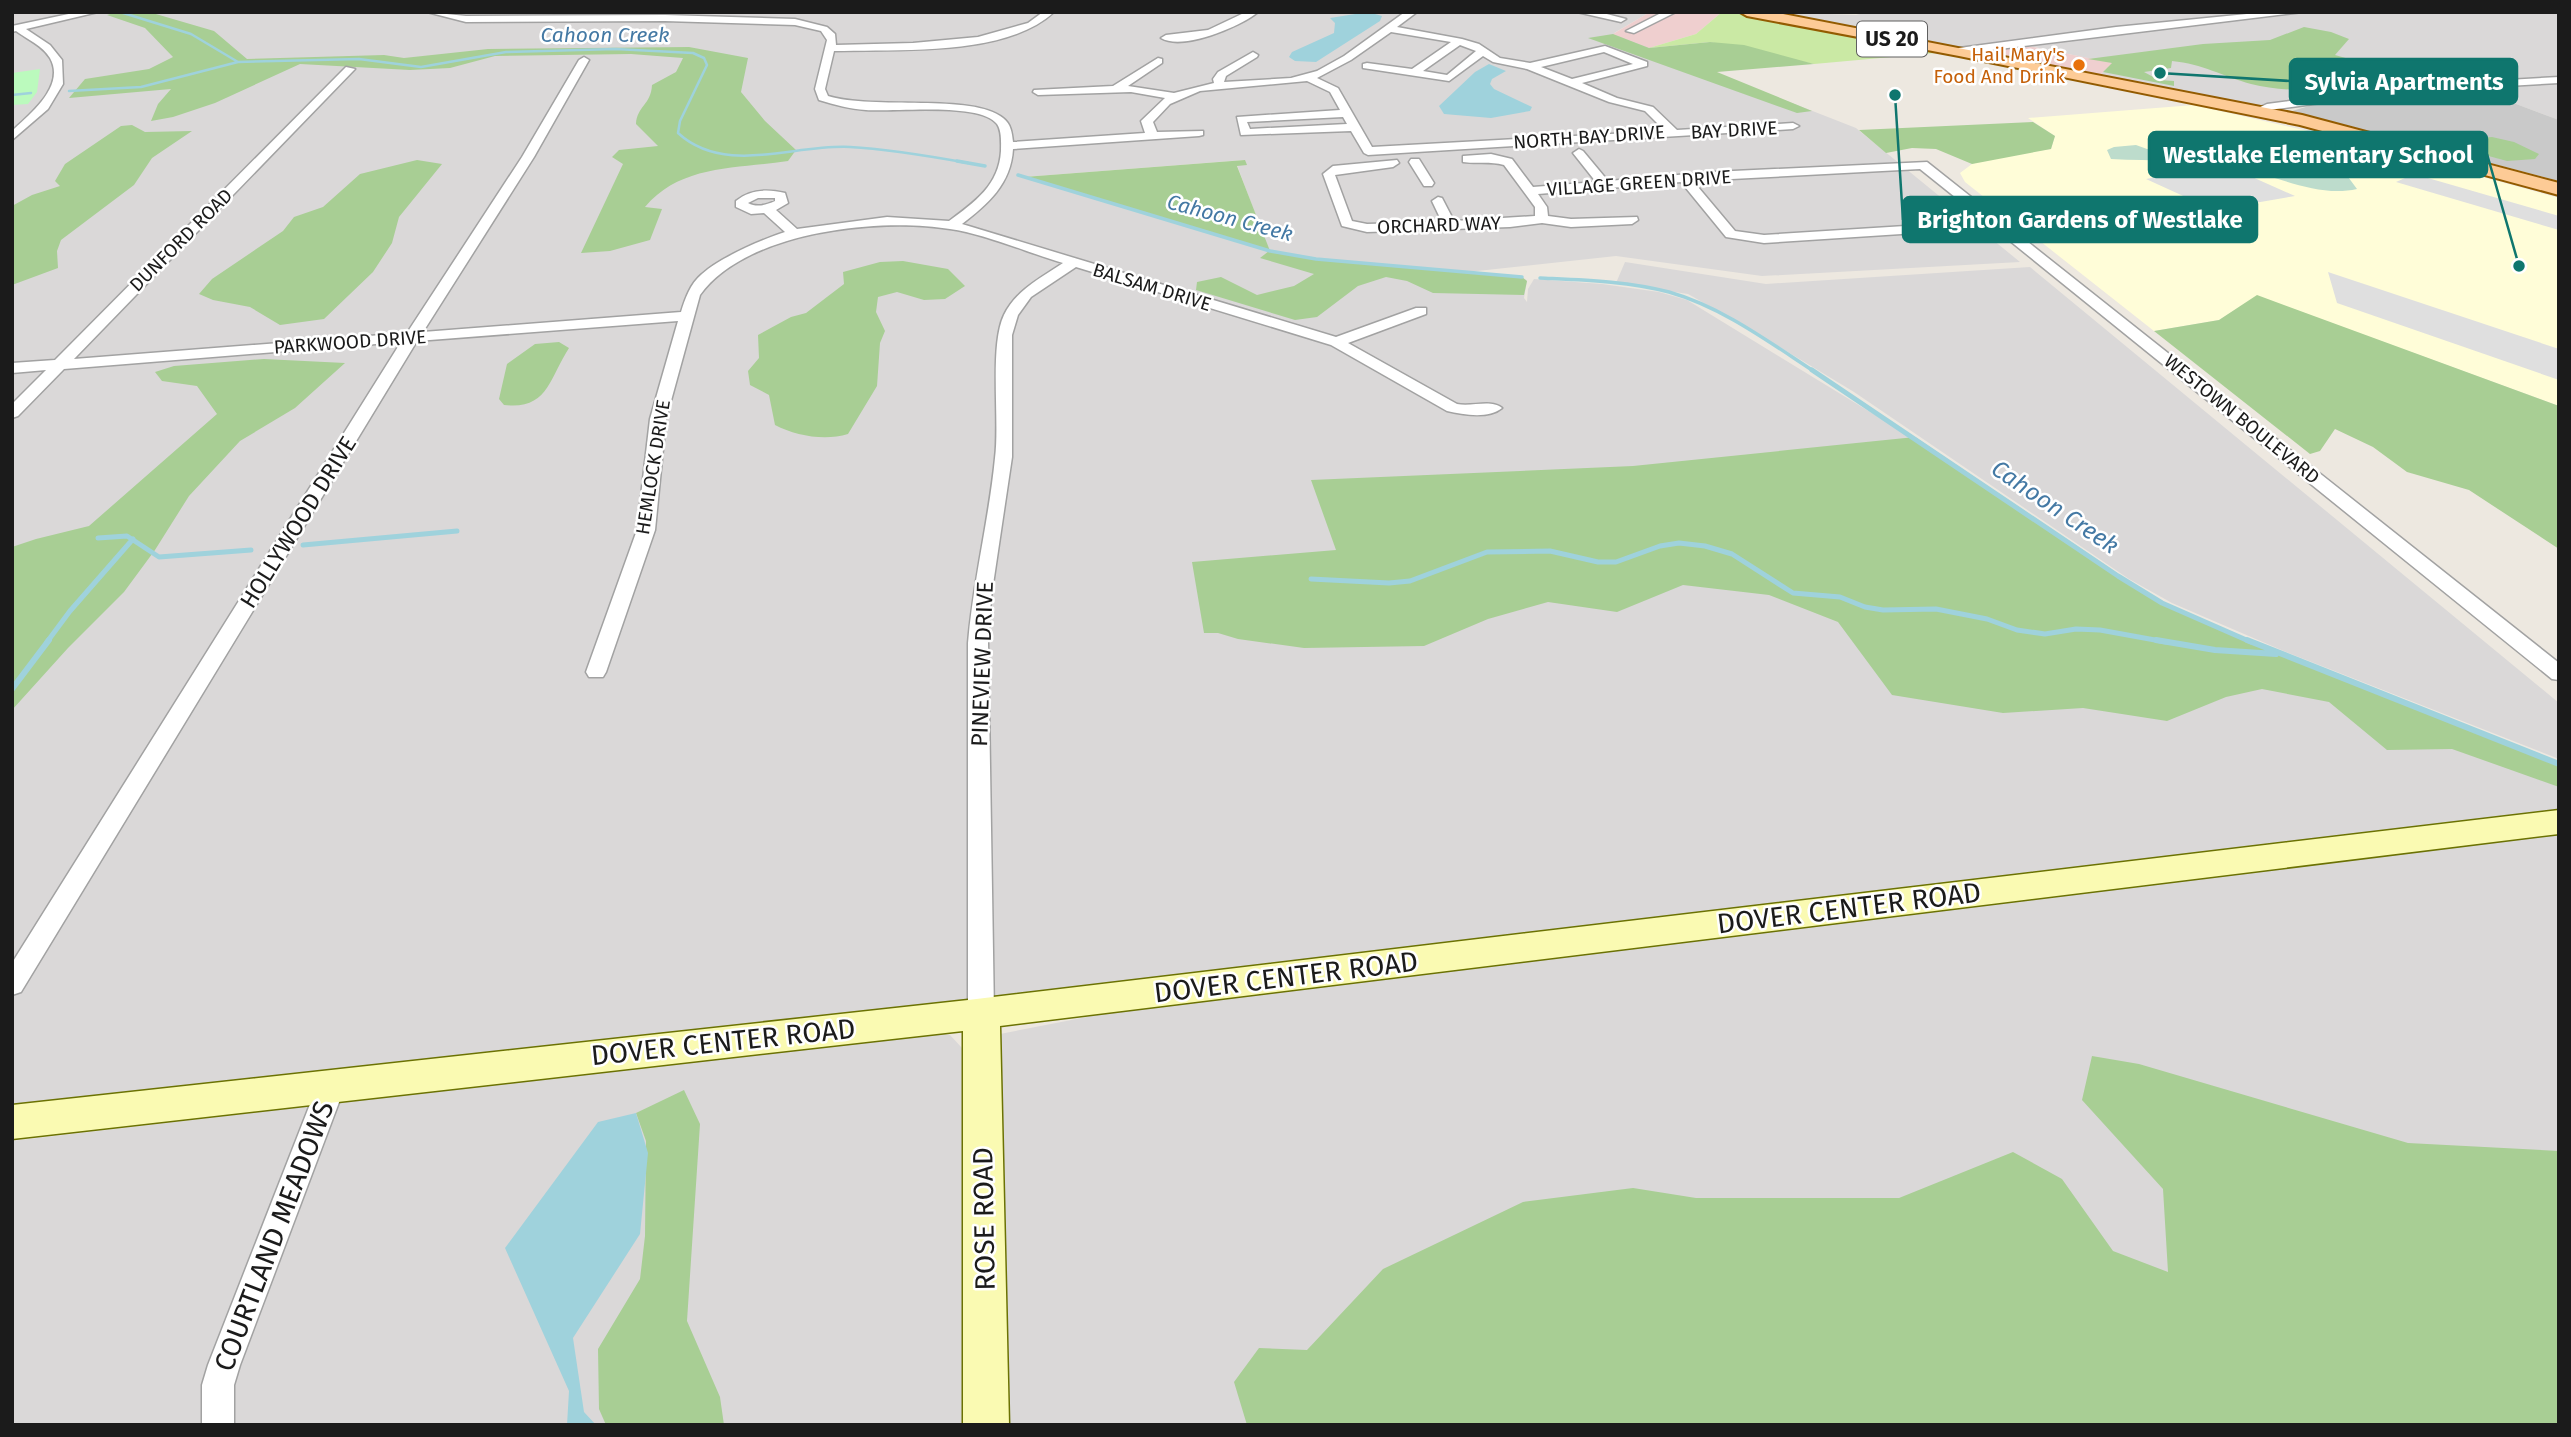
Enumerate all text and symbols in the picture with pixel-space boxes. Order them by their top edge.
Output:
water label: Cahoon Creek [540,22,670,48]
road number: US 20 [1857,22,1927,56]
place label: Hail Mary's Food And Drink [1934,43,2065,88]
marker: Hail Mary's Food And Drink [2071,57,2087,73]
callout: Sylvia Apartments [2290,59,2517,104]
text: Sylvia Apartments [2304,68,2504,96]
street label: BAY DRIVE [1690,116,1778,144]
street label: NORTH BAY DRIVE [1512,120,1666,154]
callout: Westlake Elementary School [2149,132,2487,177]
text: Westlake Elementary School [2163,141,2474,169]
street label: VILLAGE GREEN DRIVE [1546,165,1732,201]
street label: DUNFORD ROAD [125,184,237,296]
water label: Cahoon Creek [1164,189,1296,247]
callout: Brighton Gardens of Westlake [1903,197,2257,242]
text: Brighton Gardens of Westlake [1917,206,2243,234]
street label: ORCHARD WAY [1377,211,1502,239]
street label: BALSAM DRIVE [1090,258,1214,316]
street label: PARKWOOD DRIVE [273,325,427,359]
street label: WESTOWN BOULEVARD [2160,349,2324,489]
street label: HEMLOCK DRIVE [631,398,675,536]
street label: HOLLYWOOD DRIVE [234,431,362,613]
water label: Cahoon Creek [1986,454,2124,560]
street label: PINEVIEW DRIVE [965,581,999,747]
street label: DOVER CENTER ROAD [1715,875,1983,941]
street label: DOVER CENTER ROAD [1152,944,1420,1010]
street label: DOVER CENTER ROAD [589,1012,857,1072]
street label: COURTLAND MEADOWS [207,1096,341,1376]
street label: ROSE ROAD [966,1147,1002,1291]

